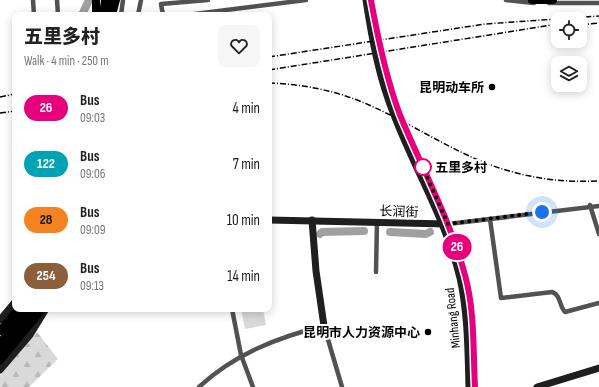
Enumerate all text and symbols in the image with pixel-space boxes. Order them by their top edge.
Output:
map controls [551,12,587,92]
button: locate [551,12,587,48]
button: heart [218,25,260,67]
text: 五里多村 [24,26,100,49]
text: Walk · 4 min · 250 m [24,53,109,69]
button: layers [551,56,587,92]
place label: 昆明动车所 [419,80,484,96]
marker: 昆明动车所 [487,82,497,92]
text: Bus [80,91,99,110]
text: 26 [40,99,52,116]
text: 4 min [233,99,260,118]
text: 09:03 [80,110,105,126]
text: Bus [80,147,99,166]
text: 122 [37,155,55,172]
text: 7 min [233,155,260,174]
marker: 五里多村 [414,158,432,176]
place label: 五里多村 [435,160,487,176]
text: 09:06 [80,166,106,182]
your location [532,202,552,222]
text: Bus [80,203,99,222]
street label: 长润街 [379,203,419,221]
text: 28 [40,211,52,228]
text: 10 min [227,211,260,230]
text: 09:09 [80,222,106,238]
line badge: 26 [439,234,475,260]
text: 26 [451,238,463,255]
text: Bus [80,259,99,278]
text: 254 [37,267,55,284]
text: 14 min [227,267,260,286]
text: 09:13 [80,278,104,294]
street label: Minhang Road [442,287,464,349]
place label: 昆明市人力资源中心 [303,325,420,341]
marker: 昆明市人力资源中心 [423,327,433,337]

